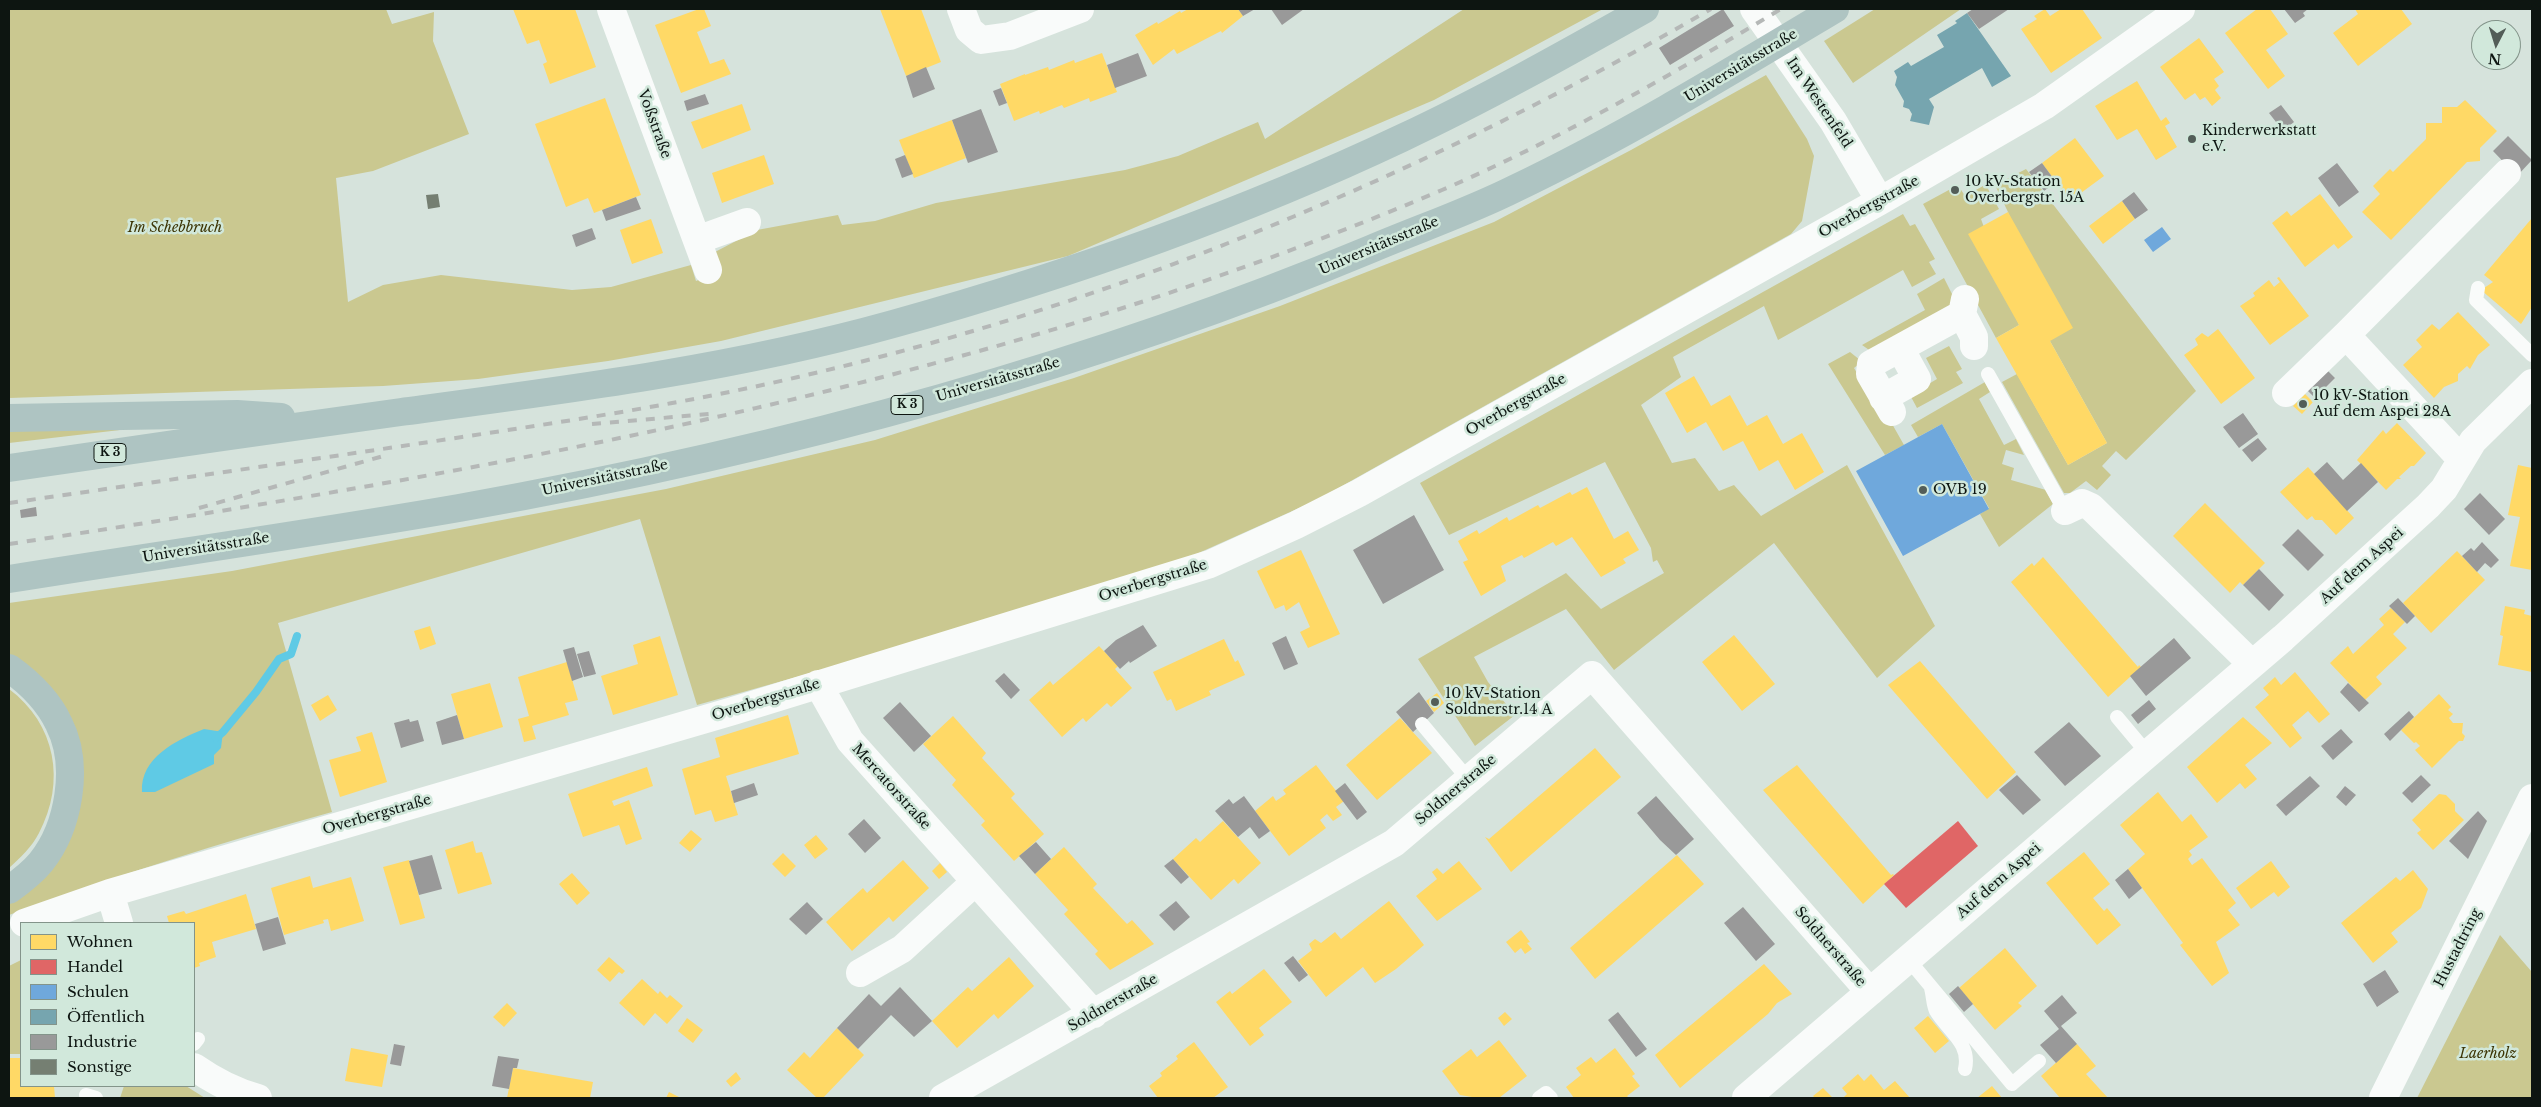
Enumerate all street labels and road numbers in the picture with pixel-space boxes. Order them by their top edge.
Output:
street label: Universitätsstraße [1682,26,1800,106]
street label: Im Westenfeld [1783,55,1855,151]
street label: Voßstraße [634,87,674,161]
street label: Overbergstraße [1816,172,1922,242]
street label: Universitätsstraße [1317,213,1441,279]
street label: Universitätsstraße [934,354,1062,406]
street label: Overbergstraße [1463,370,1569,440]
road number: K 3 [891,396,923,414]
road number: K 3 [94,443,126,462]
street label: Universitätsstraße [540,456,670,500]
street label: Auf dem Aspei [2317,524,2407,608]
street label: Universitätsstraße [141,530,271,566]
street label: Overbergstraße [1097,557,1209,605]
street label: Overbergstraße [710,676,822,724]
street label: Mercatorstraße [848,741,934,833]
street label: Soldnerstraße [1412,751,1500,829]
street label: Overbergstraße [321,791,433,839]
street label: Auf dem Aspei [1954,840,2044,922]
street label: Soldnerstraße [1791,904,1869,990]
street label: Hustadtring [2431,906,2485,990]
street label: Soldnerstraße [1065,971,1161,1035]

